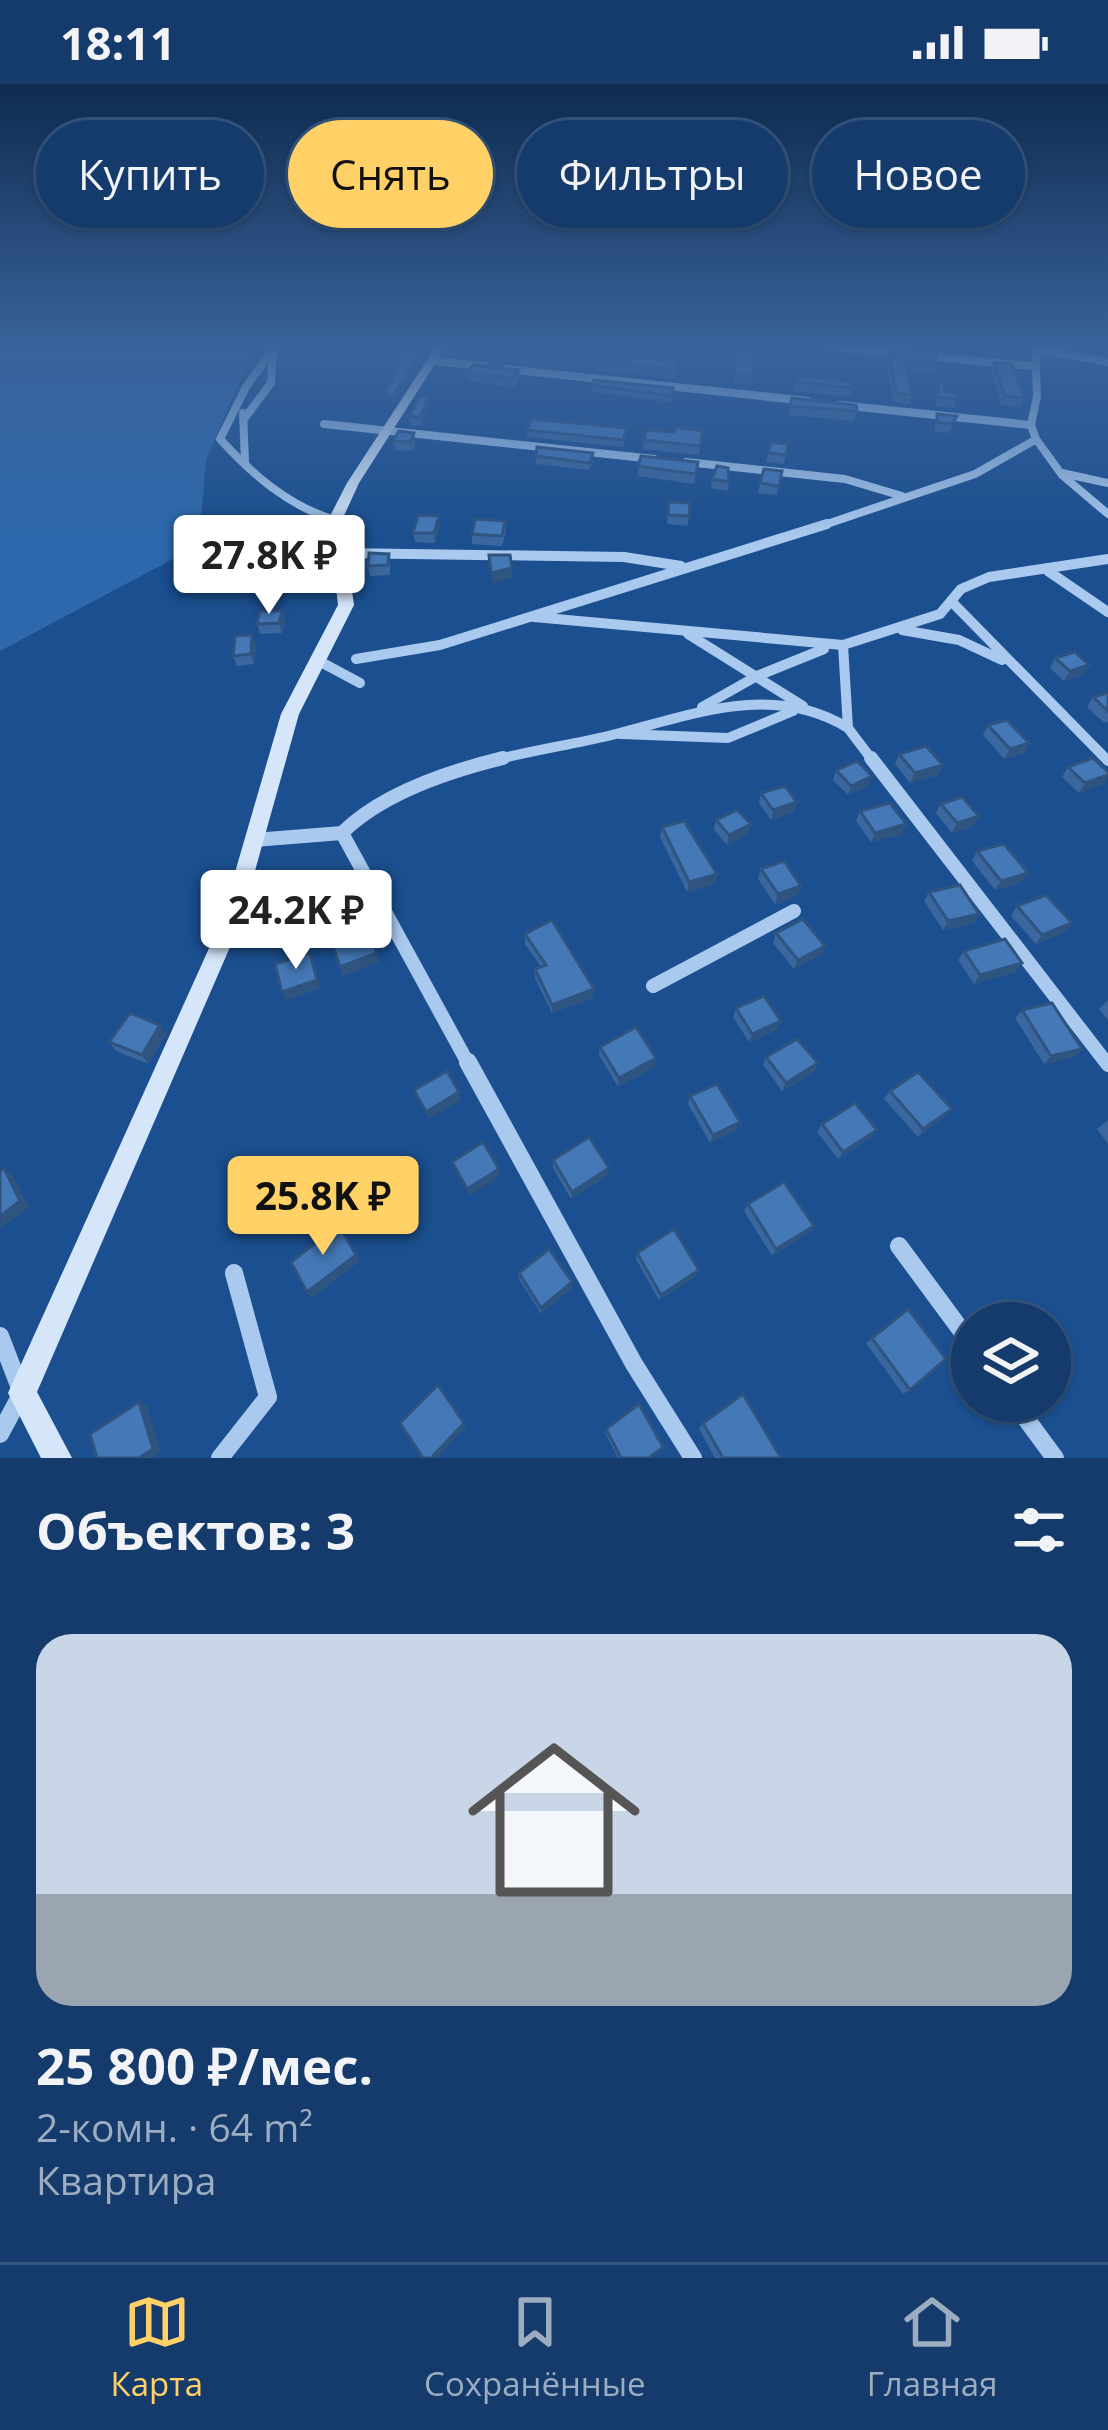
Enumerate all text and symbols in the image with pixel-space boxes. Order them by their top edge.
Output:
text: 18:11 [60,12,176,73]
chip: Купить [36,120,264,228]
chip: Снять [288,120,493,228]
chip: Фильтры [517,120,788,228]
chip: Новое [812,120,1025,228]
pin: 27.8K ₽ [158,515,380,617]
text: 27.8K ₽ [201,527,337,580]
pin: 24.2K ₽ [185,870,407,972]
text: 24.2K ₽ [228,882,364,935]
pin: 25.8K ₽ [212,1156,434,1258]
text: 25.8K ₽ [255,1168,391,1221]
map controls [951,1302,1071,1422]
button: layers [951,1302,1071,1422]
text: Объектов: 3 [36,1495,355,1565]
icon: filters [1006,1497,1072,1563]
icon: home [446,1712,662,1928]
text: 25 800 ₽/мес. [36,2030,373,2100]
text: 2-комн. · 64 m² [36,2100,313,2153]
text: Квартира [36,2153,216,2206]
tab: Карта [111,2289,203,2406]
tab: Сохранённые [424,2289,646,2406]
tab: Главная [867,2289,997,2406]

